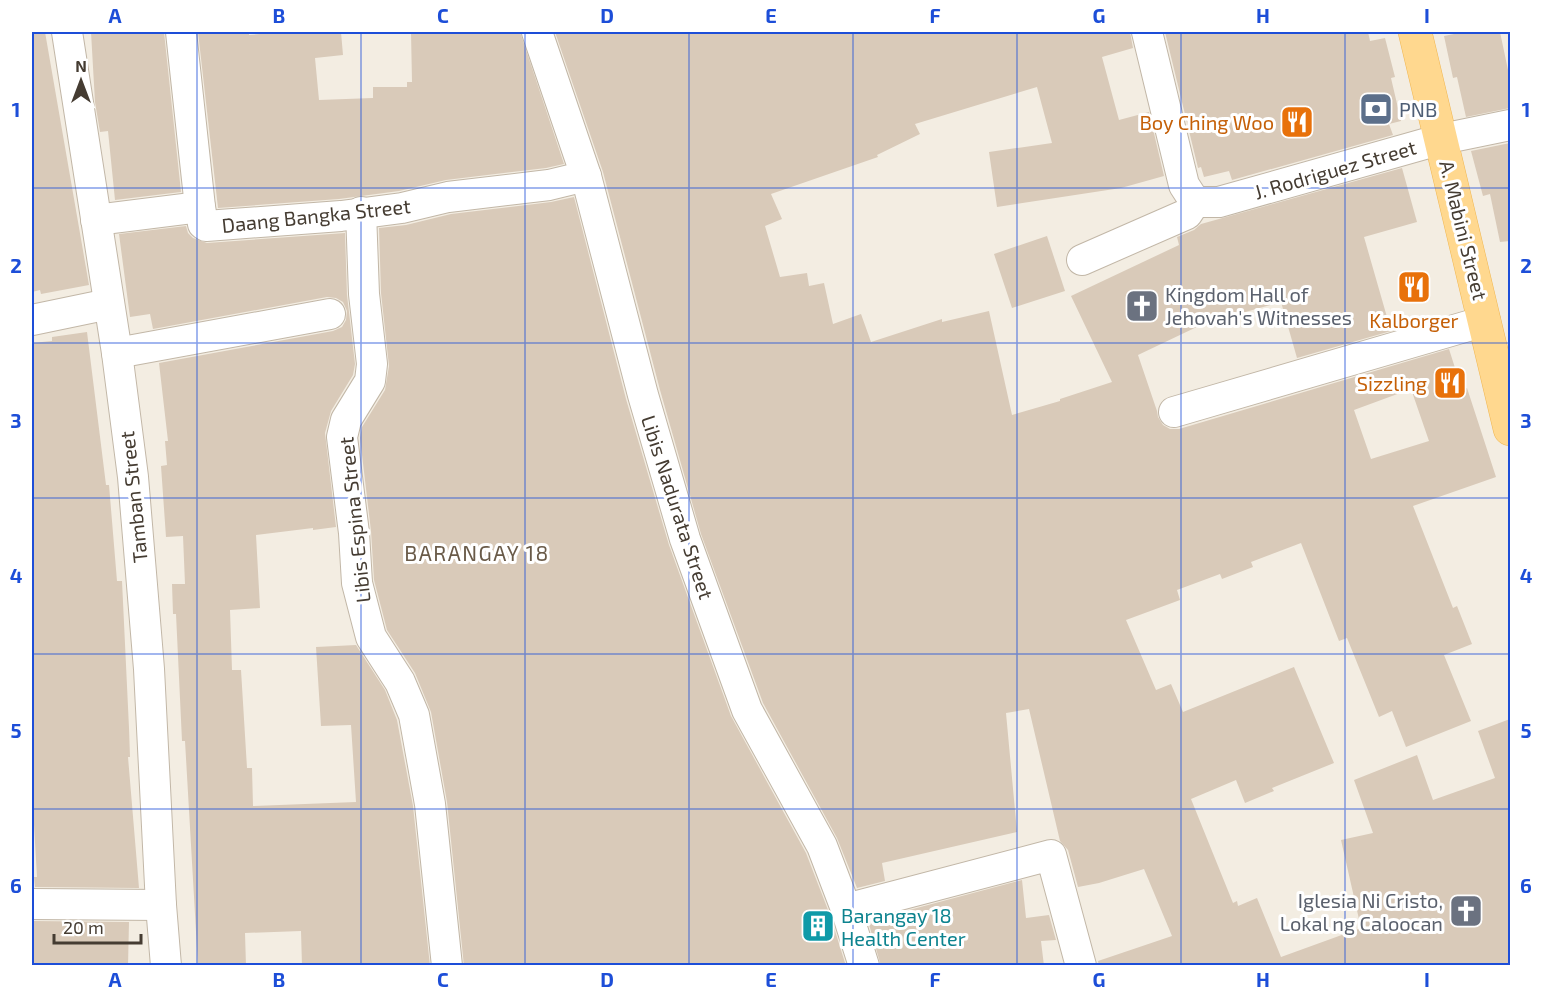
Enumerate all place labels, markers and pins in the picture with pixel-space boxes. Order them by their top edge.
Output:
bank icon: PNB [1358,91,1394,127]
place label: PNB [1399,97,1437,121]
restaurant icon: Boy Ching Woo [1279,104,1315,140]
place label: Boy Ching Woo [1139,110,1274,134]
restaurant icon: Kalborger [1396,269,1432,305]
place label: Kingdom Hall of Jehovah's Witnesses [1165,282,1352,329]
church icon: Kingdom Hall of Jehovah's Witnesses [1124,288,1160,324]
place label: Kalborger [1369,308,1459,332]
restaurant icon: Sizzling [1432,365,1468,401]
place label: Sizzling [1357,371,1427,395]
place label: Iglesia Ni Cristo, Lokal ng Caloocan [1280,888,1443,935]
church icon: Iglesia Ni Cristo, Lokal ng Caloocan [1448,893,1484,929]
place label: Barangay 18 Health Center [841,903,966,950]
building icon: Barangay 18 Health Center [800,908,836,944]

